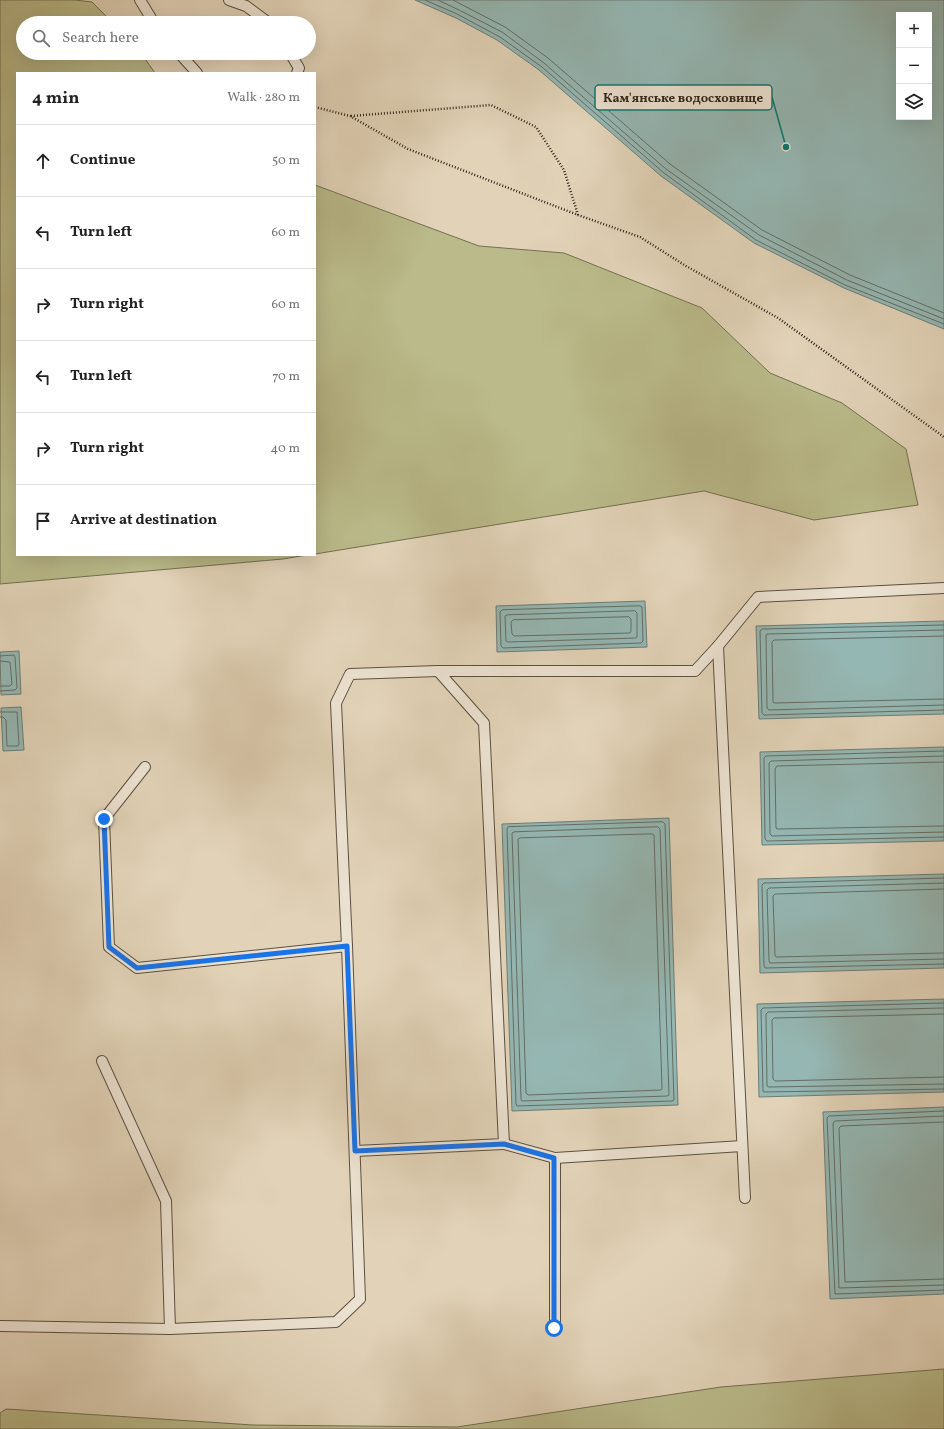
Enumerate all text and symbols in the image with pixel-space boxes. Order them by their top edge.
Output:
map controls [896,12,932,120]
button: + [896,12,932,48]
search box [16,16,316,60]
icon: search [30,27,52,49]
text: Search here [62,28,139,49]
button: − [896,48,932,84]
button: layers [896,84,932,120]
callout: Кам'янське водосховище [595,85,772,110]
text: 4 min [32,87,79,110]
text: Walk · 280 m [227,89,300,107]
text: Кам'янське водосховище [603,90,763,108]
icon: ahead [32,150,54,172]
text: Continue [70,150,135,171]
text: 50 m [272,152,300,170]
icon: left [32,222,54,244]
text: Turn left [70,222,132,243]
text: 60 m [272,224,300,242]
icon: right [32,294,54,316]
text: Turn right [70,294,144,315]
text: 60 m [272,296,300,314]
icon: left [32,366,54,388]
text: Turn left [70,366,132,387]
text: 70 m [272,368,300,386]
icon: right [32,438,54,460]
text: Turn right [70,438,144,459]
text: 40 m [271,440,300,458]
icon: arrive [32,510,54,532]
text: Arrive at destination [70,510,217,531]
route end [95,810,113,828]
route start [545,1319,563,1337]

